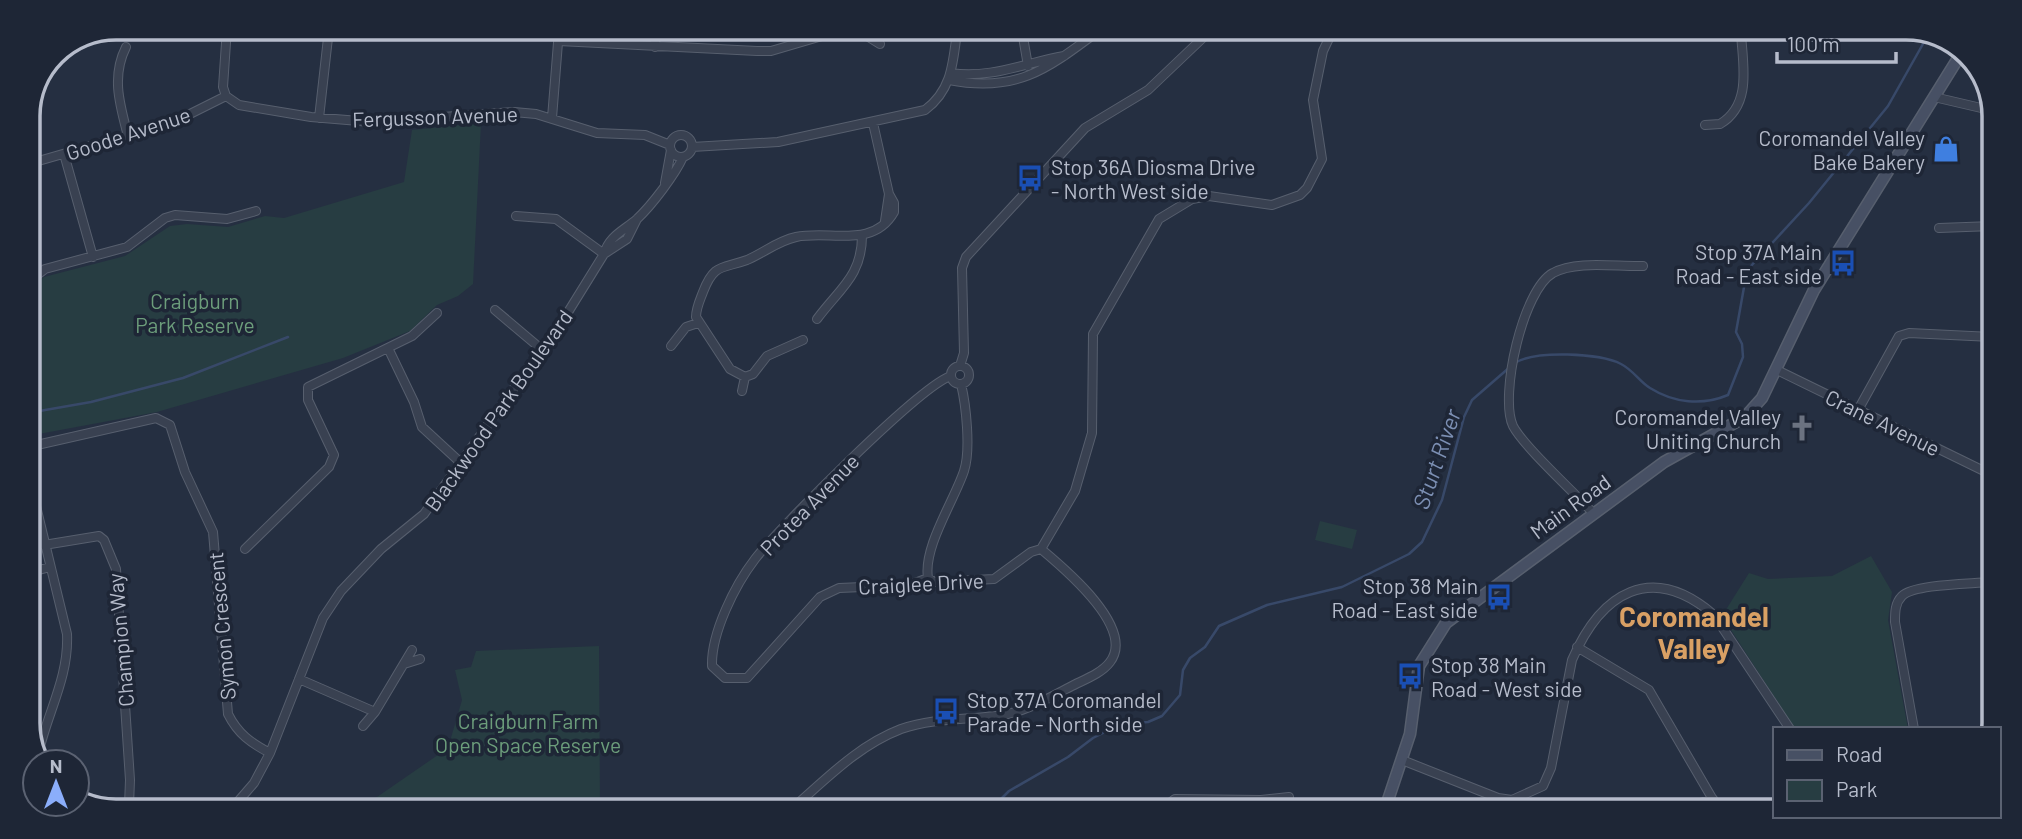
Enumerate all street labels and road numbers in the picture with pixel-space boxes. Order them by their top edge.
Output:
street label: Goode Avenue [63,101,193,165]
street label: Fergusson Avenue [352,101,518,131]
street label: Blackwood Park Boulevard [419,305,577,515]
street label: Crane Avenue [1822,384,1944,460]
street label: Protea Avenue [754,448,864,560]
street label: Main Road [1525,469,1615,543]
street label: Symon Crescent [202,551,240,701]
street label: Craiglee Drive [857,567,985,599]
street label: Champion Way [102,572,138,708]

